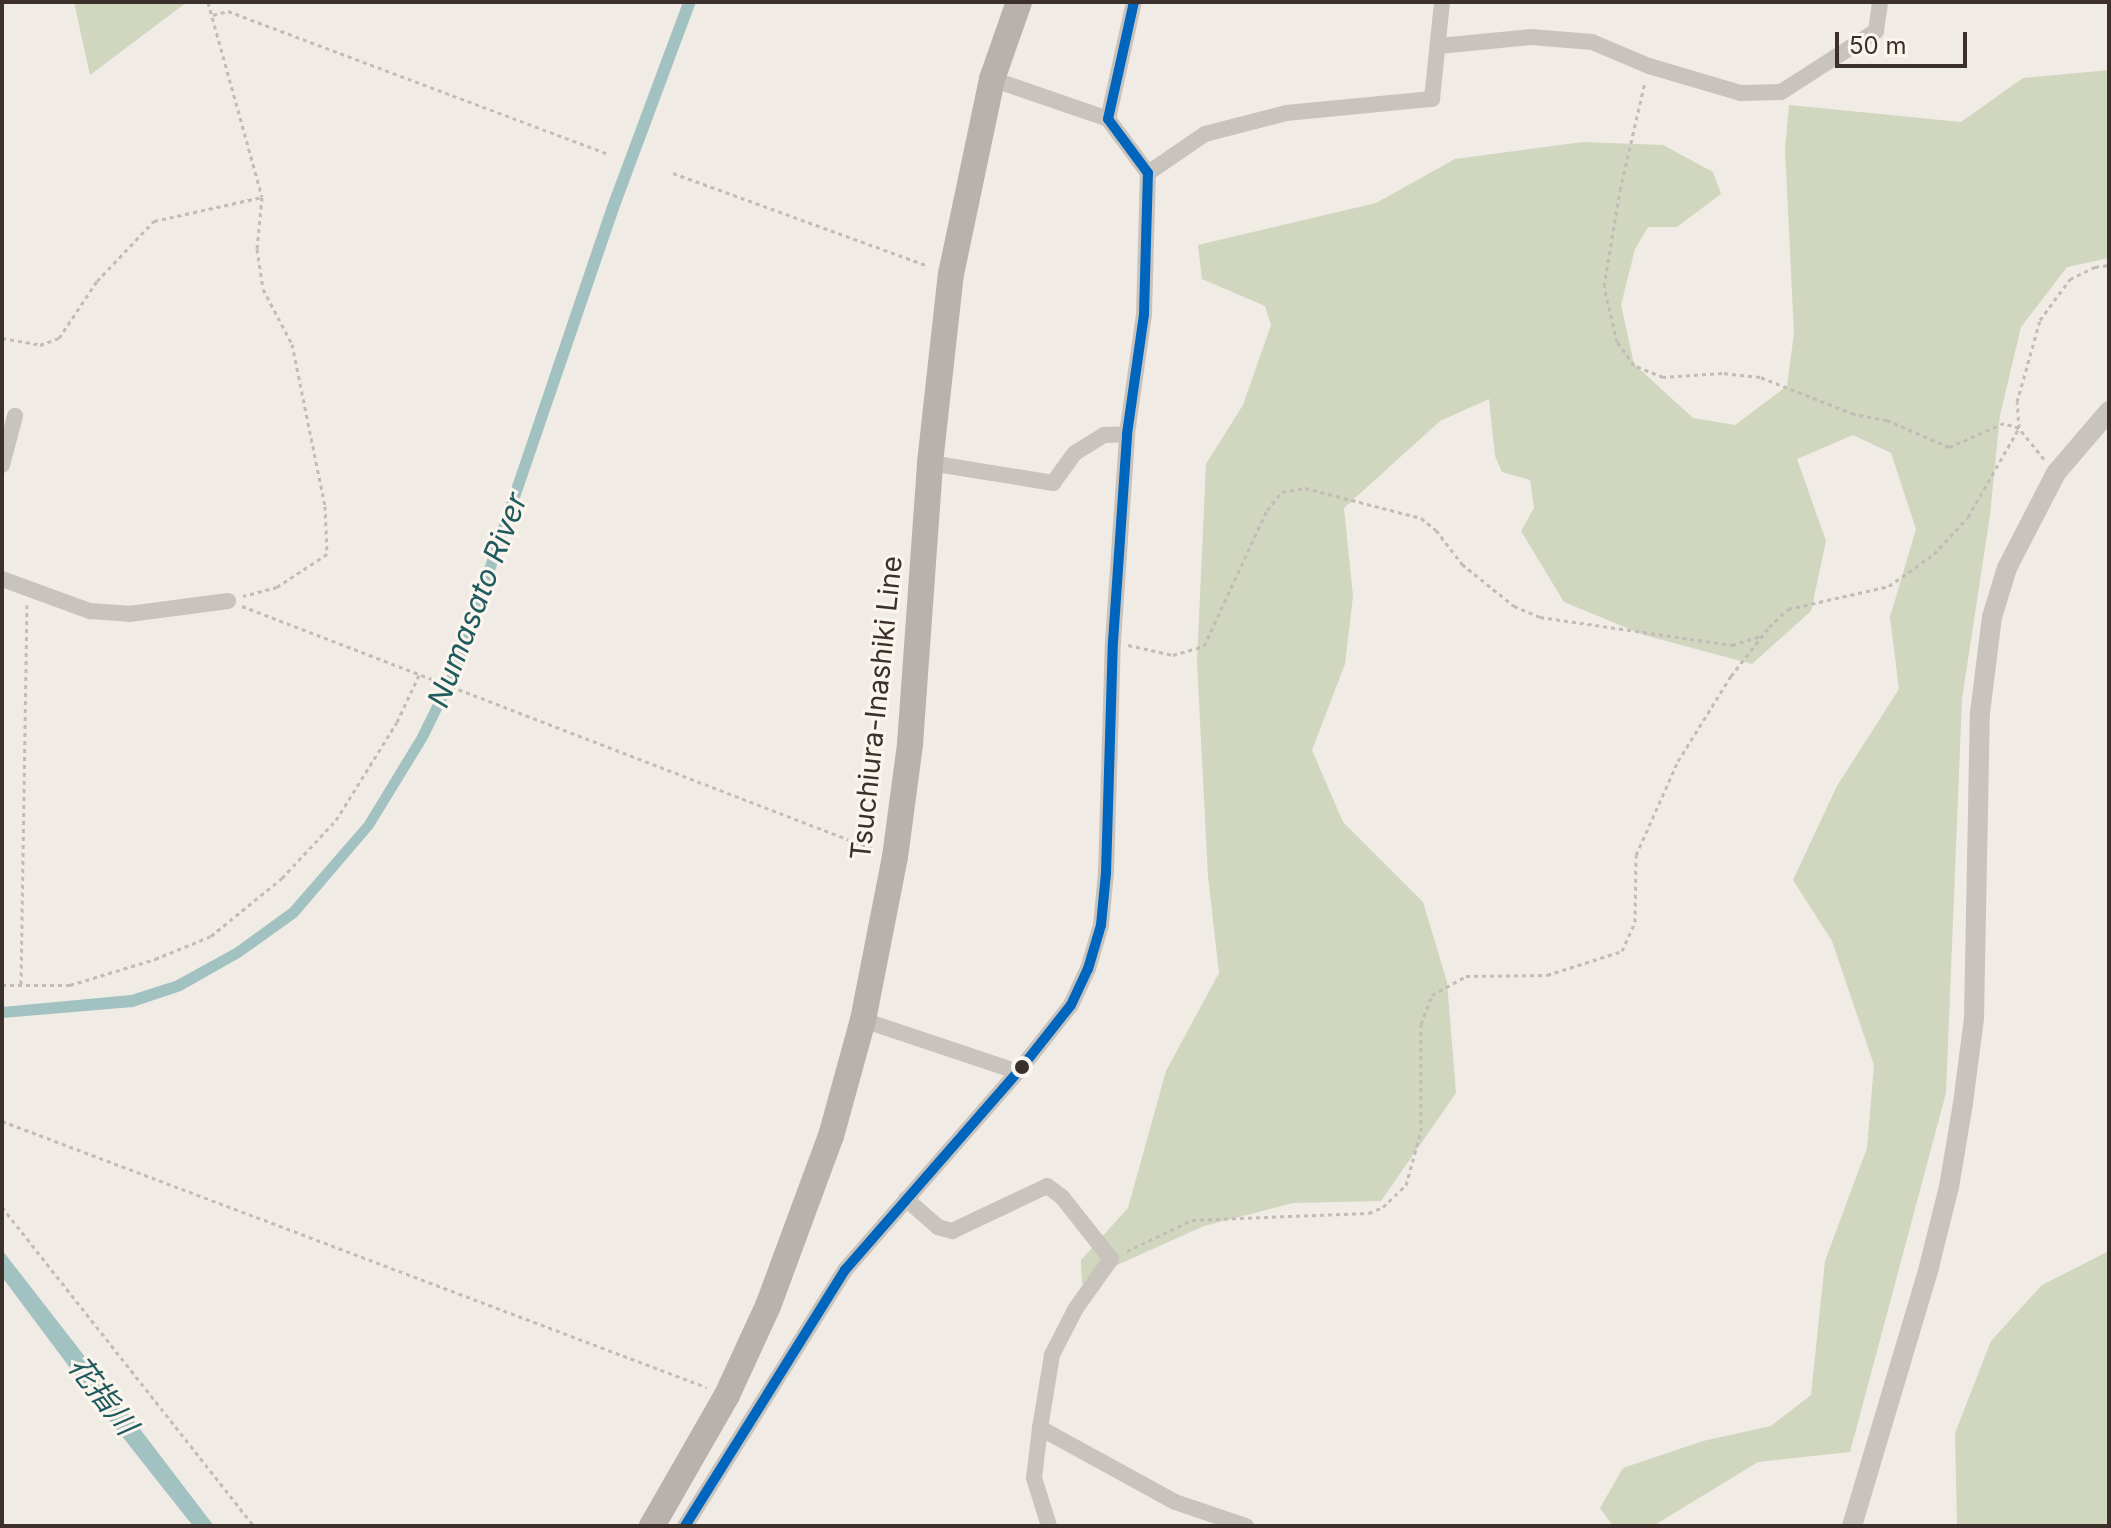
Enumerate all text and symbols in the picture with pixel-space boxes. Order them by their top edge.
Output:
scale bar [1839,16,1971,66]
text: 50 m [1849,31,1907,60]
water label: Numasato River [420,488,534,712]
street label: Tsuchiura-Inashiki Line [843,554,909,862]
unlabelled marker [1014,1059,1030,1075]
water label: 花指川 [61,1348,145,1442]

